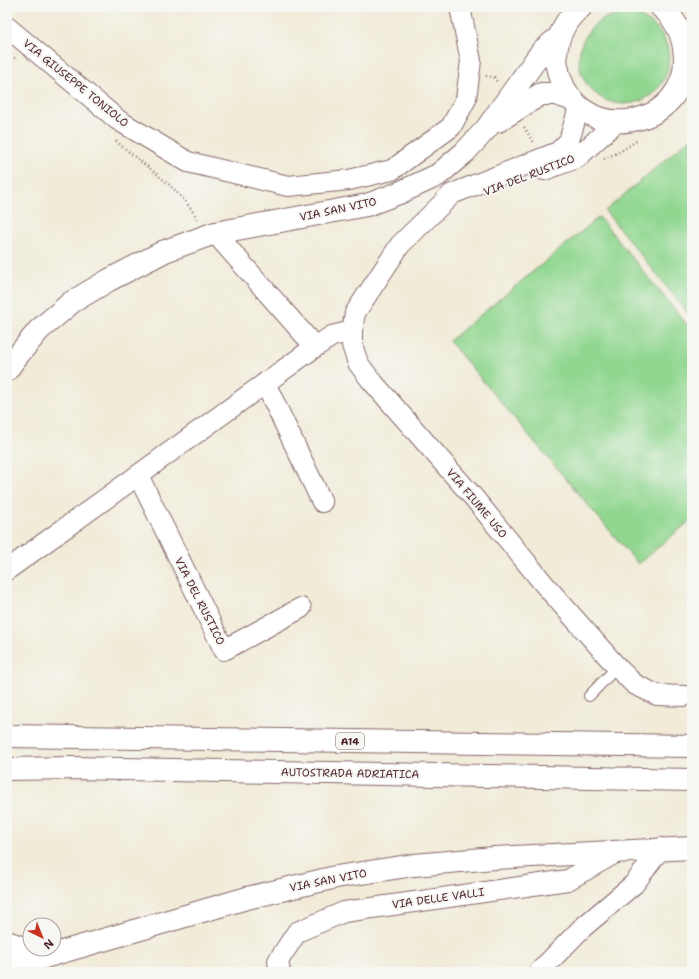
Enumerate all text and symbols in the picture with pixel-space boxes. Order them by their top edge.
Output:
street label: VIA GIUSEPPE TONIOLO [20,36,132,131]
street label: VIA DEL RUSTICO [481,151,577,200]
street label: VIA SAN VITO [298,194,378,225]
street label: VIA FIUME USO [443,465,510,541]
street label: VIA DEL RUSTICO [171,555,228,648]
road number: A14 [336,733,364,749]
street label: AUTOSTRADA ADRIATICA [281,765,419,782]
street label: VIA SAN VITO [288,866,368,895]
street label: VIA DELLE VALLI [391,885,485,912]
north arrow [22,917,62,957]
text: N [40,935,57,953]

